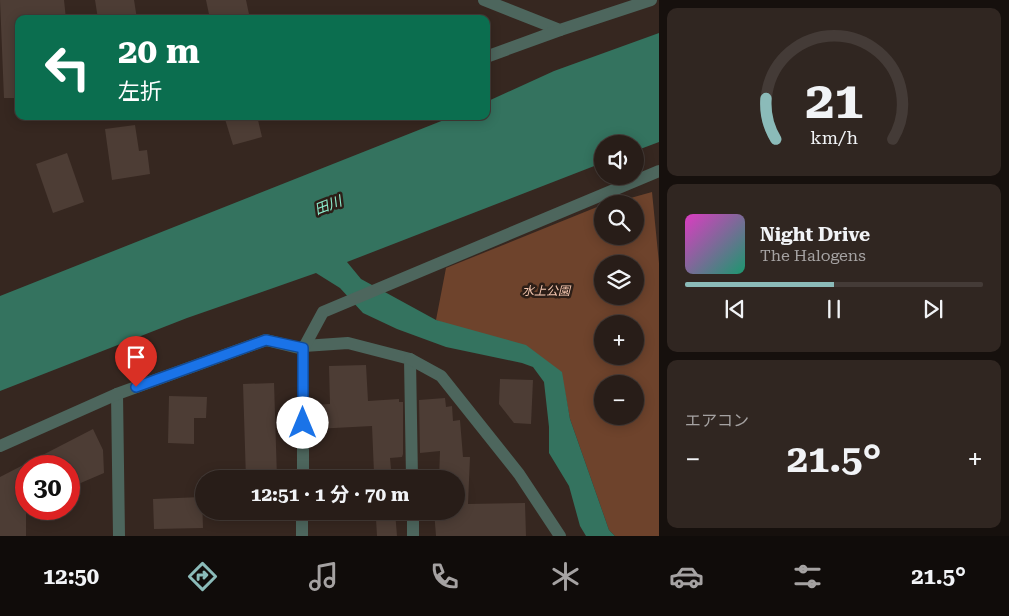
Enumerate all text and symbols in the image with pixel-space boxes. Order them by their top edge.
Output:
text: 20 m [118,31,200,72]
icon: left [35,35,100,100]
text: 21 [805,70,863,131]
text: 左折 [118,79,162,104]
text: km/h [810,127,858,148]
map controls [594,135,644,425]
button: sound [594,135,644,185]
water label: 田川 [312,192,346,217]
button: search [594,195,644,245]
text: Night Drive [760,223,870,246]
text: The Halogens [760,246,866,265]
button: layers [594,255,644,305]
park label: 水上公園 [522,284,572,298]
icon: previous [721,295,749,323]
icon: pause [820,295,848,323]
icon: next [919,295,947,323]
button: + [594,315,644,365]
pin [115,336,157,387]
icon: arrive [122,343,150,371]
button: − [594,375,644,425]
position arrow [276,396,328,448]
text: エアコン [685,411,749,430]
text: 21.5° [787,437,881,481]
text: − [685,443,701,476]
text: + [967,443,983,476]
speed limit sign: 30 [15,455,80,520]
text: 12:51 · 1 分 · 70 m [251,483,409,506]
icon: directions [185,559,220,594]
icon: music [306,559,341,594]
icon: phone [427,559,462,594]
icon: climate [548,559,583,594]
icon: car [669,559,704,594]
icon: filters [790,559,825,594]
text: 12:50 [43,564,99,589]
text: 21.5° [911,564,966,589]

